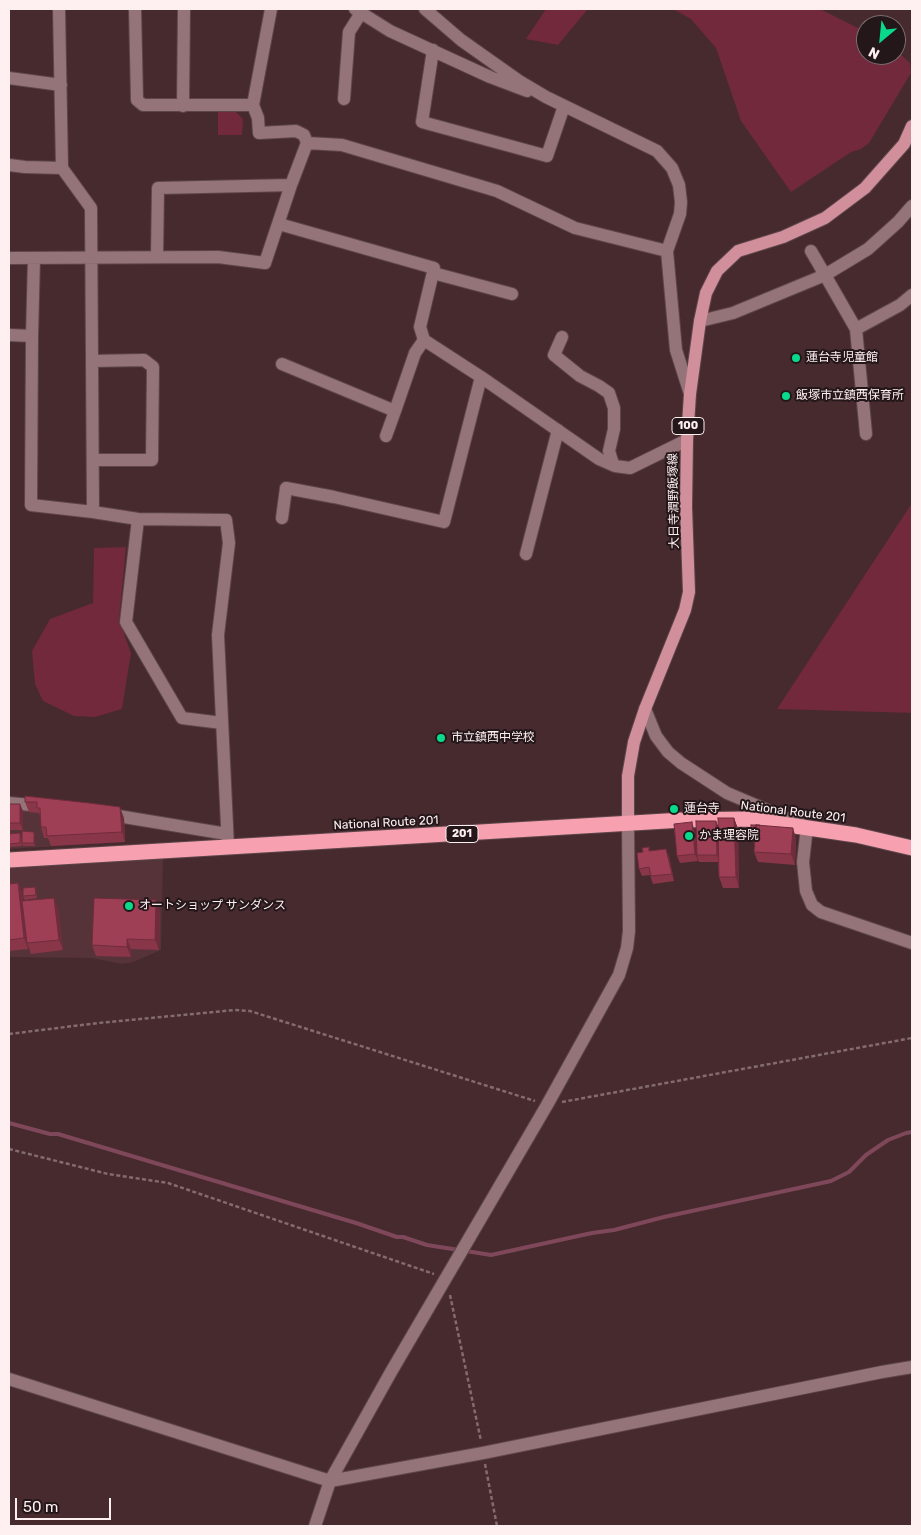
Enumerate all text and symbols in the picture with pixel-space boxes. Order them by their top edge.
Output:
north arrow [856,15,906,65]
text: N [866,43,883,63]
place label: 蓮台寺児童館 [806,351,878,365]
marker: 蓮台寺児童館 [790,352,802,364]
place label: 飯塚市立鎮西保育所 [796,389,904,403]
marker: 飯塚市立鎮西保育所 [780,390,792,402]
road number: 100 [672,418,704,434]
street label: 大日寺潤野飯塚線 [666,453,682,549]
place label: 市立鎮西中学校 [451,731,535,745]
marker: 市立鎮西中学校 [435,732,447,744]
street label: National Route 201 [740,798,846,826]
place label: 蓮台寺 [684,802,720,816]
marker: 蓮台寺 [668,803,680,815]
street label: National Route 201 [333,813,439,833]
road number: 201 [446,826,478,842]
place label: かま理容院 [699,829,759,843]
marker: かま理容院 [683,830,695,842]
place label: オートショップ サンダンス [139,899,286,913]
marker: オートショップ サンダンス [123,900,135,912]
scale bar [18,1488,114,1520]
text: 50 m [23,1498,58,1516]

